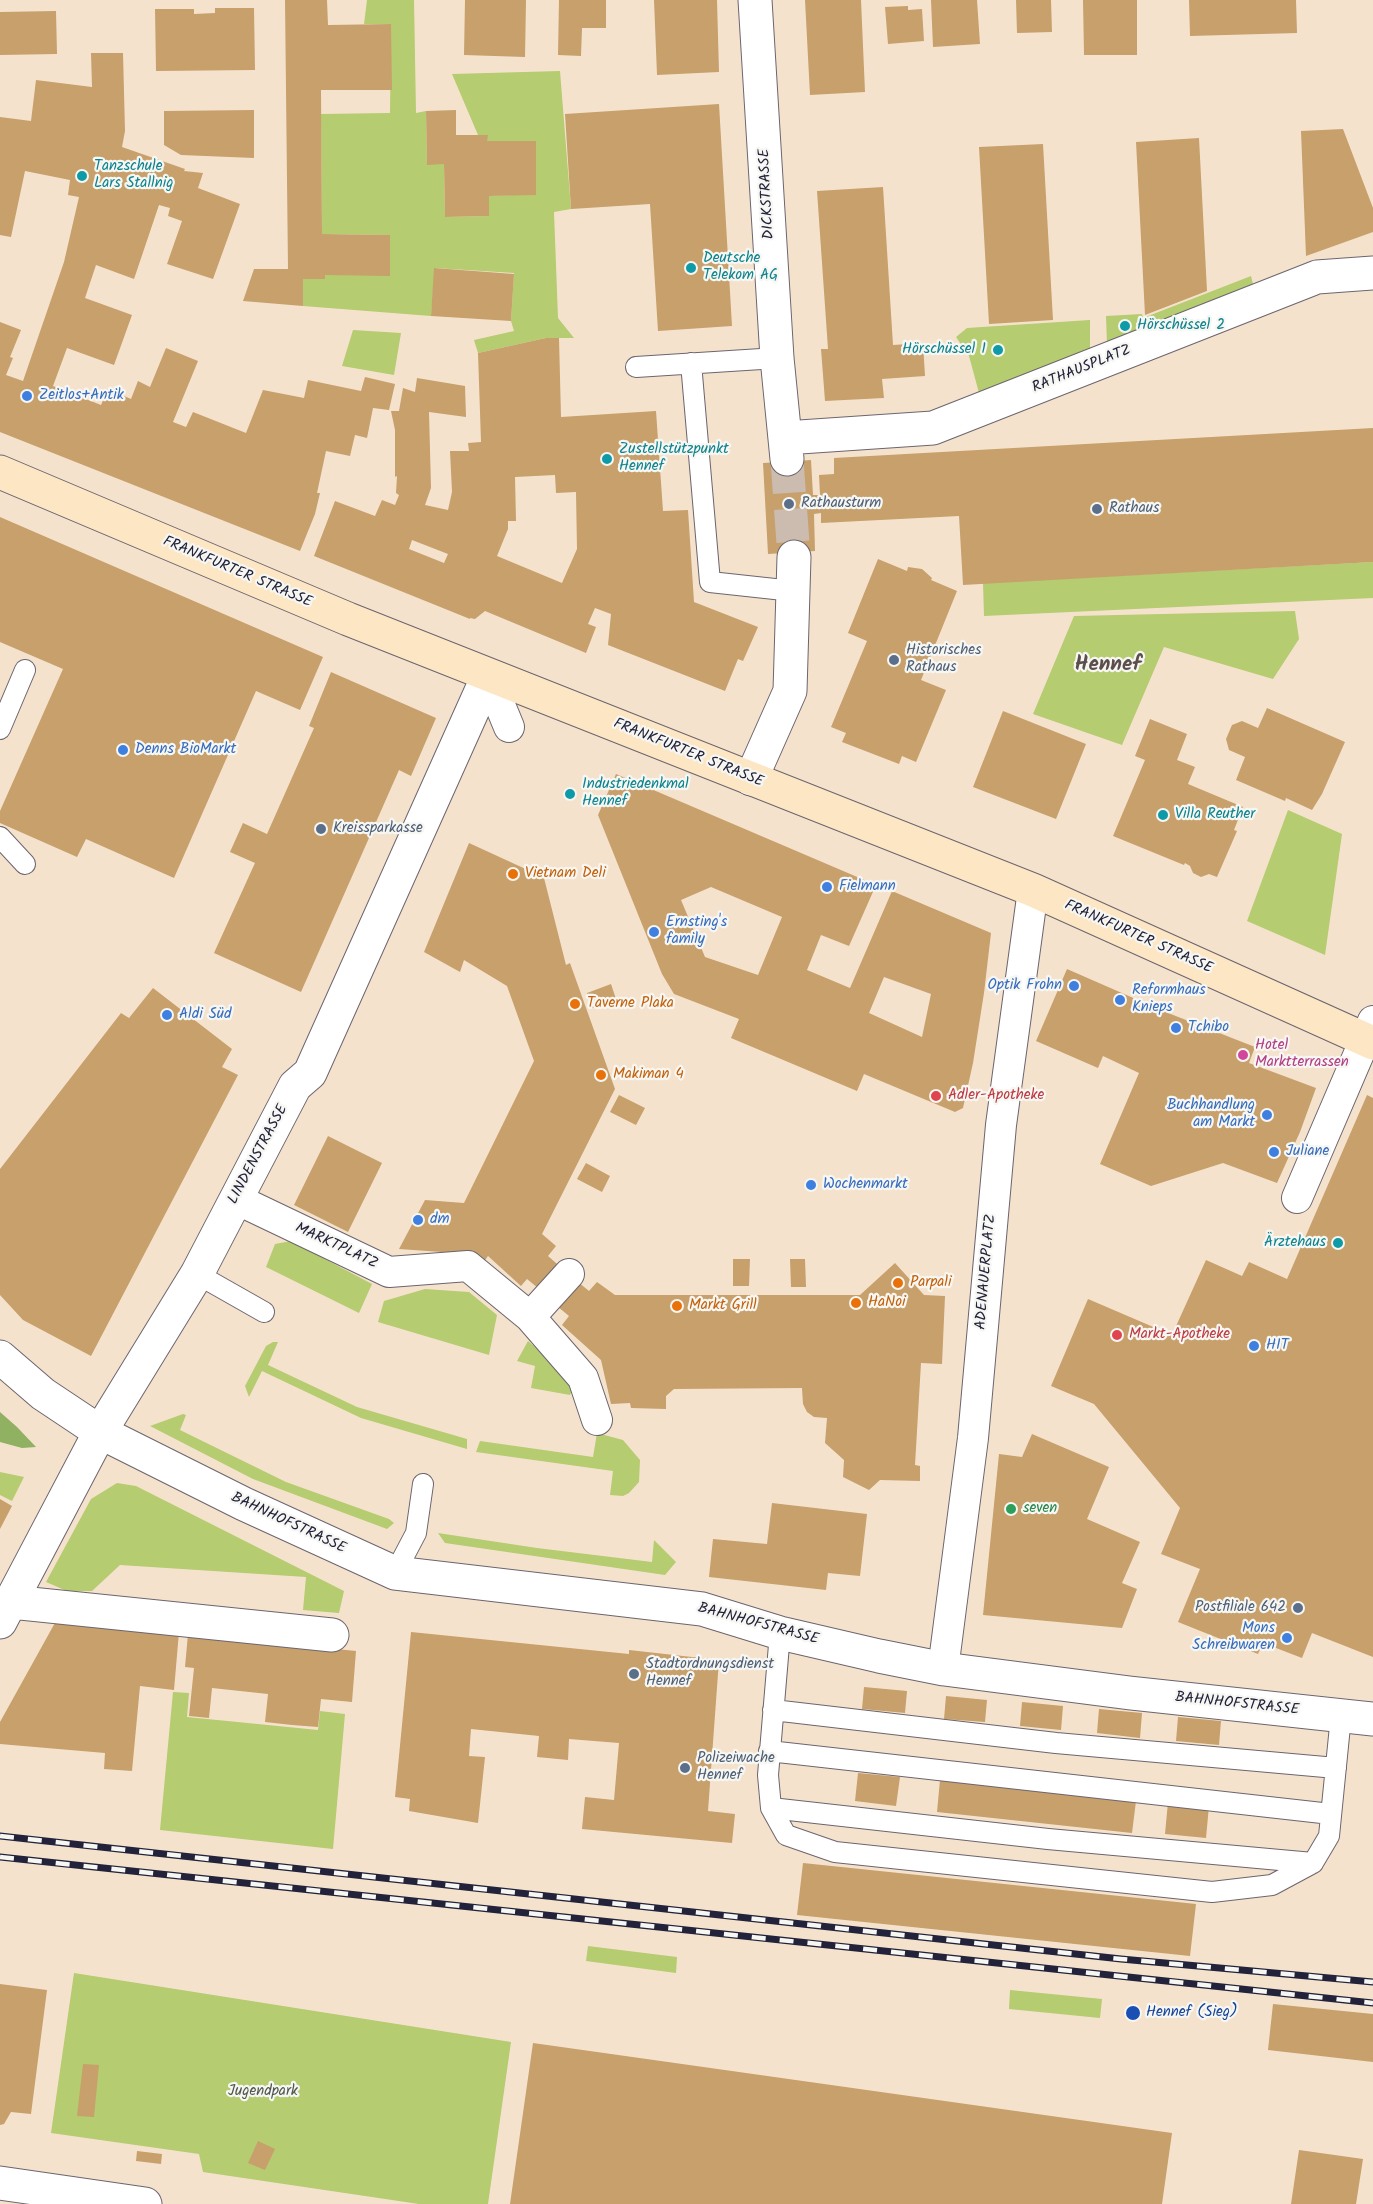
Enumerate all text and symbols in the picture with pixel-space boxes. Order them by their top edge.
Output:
street label: DICKSTRASSE [757,148,779,240]
place label: Tanzschule Lars Stallnig [94,158,173,193]
marker: Tanzschule Lars Stallnig [75,169,89,183]
place label: Deutsche Telekom AG [703,250,778,285]
marker: Deutsche Telekom AG [684,261,698,275]
place label: Hörschüssel 2 [1137,317,1225,335]
marker: Hörschüssel 2 [1118,319,1132,333]
place label: Hörschüssel 1 [902,341,986,359]
street label: RATHAUSPLATZ [1030,342,1134,398]
marker: Hörschüssel 1 [991,343,1005,357]
place label: Zeitlos+Antik [39,387,124,405]
marker: Zeitlos+Antik [20,389,34,403]
place label: Zustellstützpunkt Hennef [619,441,729,476]
marker: Zustellstützpunkt Hennef [600,452,614,466]
place label: Rathausturm [801,495,881,513]
marker: Rathausturm [782,497,796,511]
place label: Rathaus [1109,500,1159,518]
marker: Rathaus [1090,502,1104,516]
street label: FRANKFURTER STRASSE [160,533,314,613]
place label: Historisches Rathaus [906,642,981,677]
marker: Historisches Rathaus [887,653,901,667]
district label: Hennef [1075,653,1141,679]
street label: FRANKFURTER STRASSE [610,716,766,792]
place label: Denns BioMarkt [135,741,236,759]
marker: Denns BioMarkt [116,743,130,757]
place label: Industriedenkmal Hennef [582,776,689,811]
marker: Industriedenkmal Hennef [563,787,577,801]
place label: Villa Reuther [1175,806,1255,824]
marker: Villa Reuther [1156,808,1170,822]
place label: Kreissparkasse [333,820,423,838]
marker: Kreissparkasse [314,822,328,836]
place label: Vietnam Deli [525,865,606,883]
marker: Vietnam Deli [506,867,520,881]
place label: Fielmann [839,878,896,896]
marker: Fielmann [820,880,834,894]
street label: FRANKFURTER STRASSE [1061,897,1215,979]
place label: Ernsting's family [666,914,727,949]
marker: Ernsting's family [647,925,661,939]
place label: Optik Frohn [988,977,1062,995]
marker: Optik Frohn [1067,979,1081,993]
place label: Reformhaus Knieps [1132,982,1206,1017]
marker: Reformhaus Knieps [1113,993,1127,1007]
place label: Taverne Plaka [587,995,674,1013]
marker: Taverne Plaka [568,997,582,1011]
place label: Aldi Süd [179,1006,231,1024]
marker: Aldi Süd [160,1008,174,1022]
place label: Tchibo [1188,1019,1229,1037]
marker: Tchibo [1169,1021,1183,1035]
place label: Hotel Marktterrassen [1255,1037,1349,1072]
marker: Hotel Marktterrassen [1236,1048,1250,1062]
place label: Makiman 4 [613,1066,684,1084]
marker: Makiman 4 [594,1068,608,1082]
place label: Adler-Apotheke [948,1087,1044,1105]
marker: Adler-Apotheke [929,1089,943,1103]
place label: Buchhandlung am Markt [1167,1097,1255,1132]
street label: LINDENSTRASSE [225,1102,293,1208]
marker: Buchhandlung am Markt [1260,1108,1274,1122]
place label: Juliane [1286,1143,1329,1161]
marker: Juliane [1267,1145,1281,1159]
place label: Wochenmarkt [823,1176,908,1194]
marker: Wochenmarkt [804,1178,818,1192]
place label: dm [430,1211,449,1229]
marker: dm [411,1213,425,1227]
street label: ADENAUERPLATZ [973,1213,1001,1331]
street label: MARKTPLATZ [292,1220,380,1274]
place label: Ärztehaus [1264,1234,1326,1252]
marker: Ärztehaus [1331,1236,1345,1250]
place label: Parpali [910,1274,952,1292]
marker: Parpali [891,1276,905,1290]
place label: HaNoi [868,1294,906,1312]
marker: HaNoi [849,1296,863,1310]
place label: Markt Grill [689,1297,757,1315]
marker: Markt Grill [670,1299,684,1313]
place label: Markt-Apotheke [1129,1326,1230,1344]
marker: Markt-Apotheke [1110,1328,1124,1342]
place label: HIT [1266,1337,1289,1355]
marker: HIT [1247,1339,1261,1353]
street label: BAHNHOFSTRASSE [228,1490,348,1558]
place label: seven [1023,1500,1057,1518]
marker: seven [1004,1502,1018,1516]
place label: Postfiliale 642 [1195,1599,1286,1617]
street label: BAHNHOFSTRASSE [696,1600,820,1650]
marker: Postfiliale 642 [1291,1601,1305,1615]
place label: Mons Schreibwaren [1192,1620,1275,1655]
marker: Mons Schreibwaren [1280,1631,1294,1645]
place label: Stadtordnungsdienst Hennef [646,1656,774,1691]
marker: Stadtordnungsdienst Hennef [627,1667,641,1681]
street label: BAHNHOFSTRASSE [1174,1690,1300,1720]
place label: Polizeiwache Hennef [697,1750,775,1785]
marker: Polizeiwache Hennef [678,1761,692,1775]
marker: Hennef (Sieg) [1124,2004,1142,2022]
place label: Hennef (Sieg) [1146,2004,1237,2022]
park label: Jugendpark [228,2083,298,2101]

